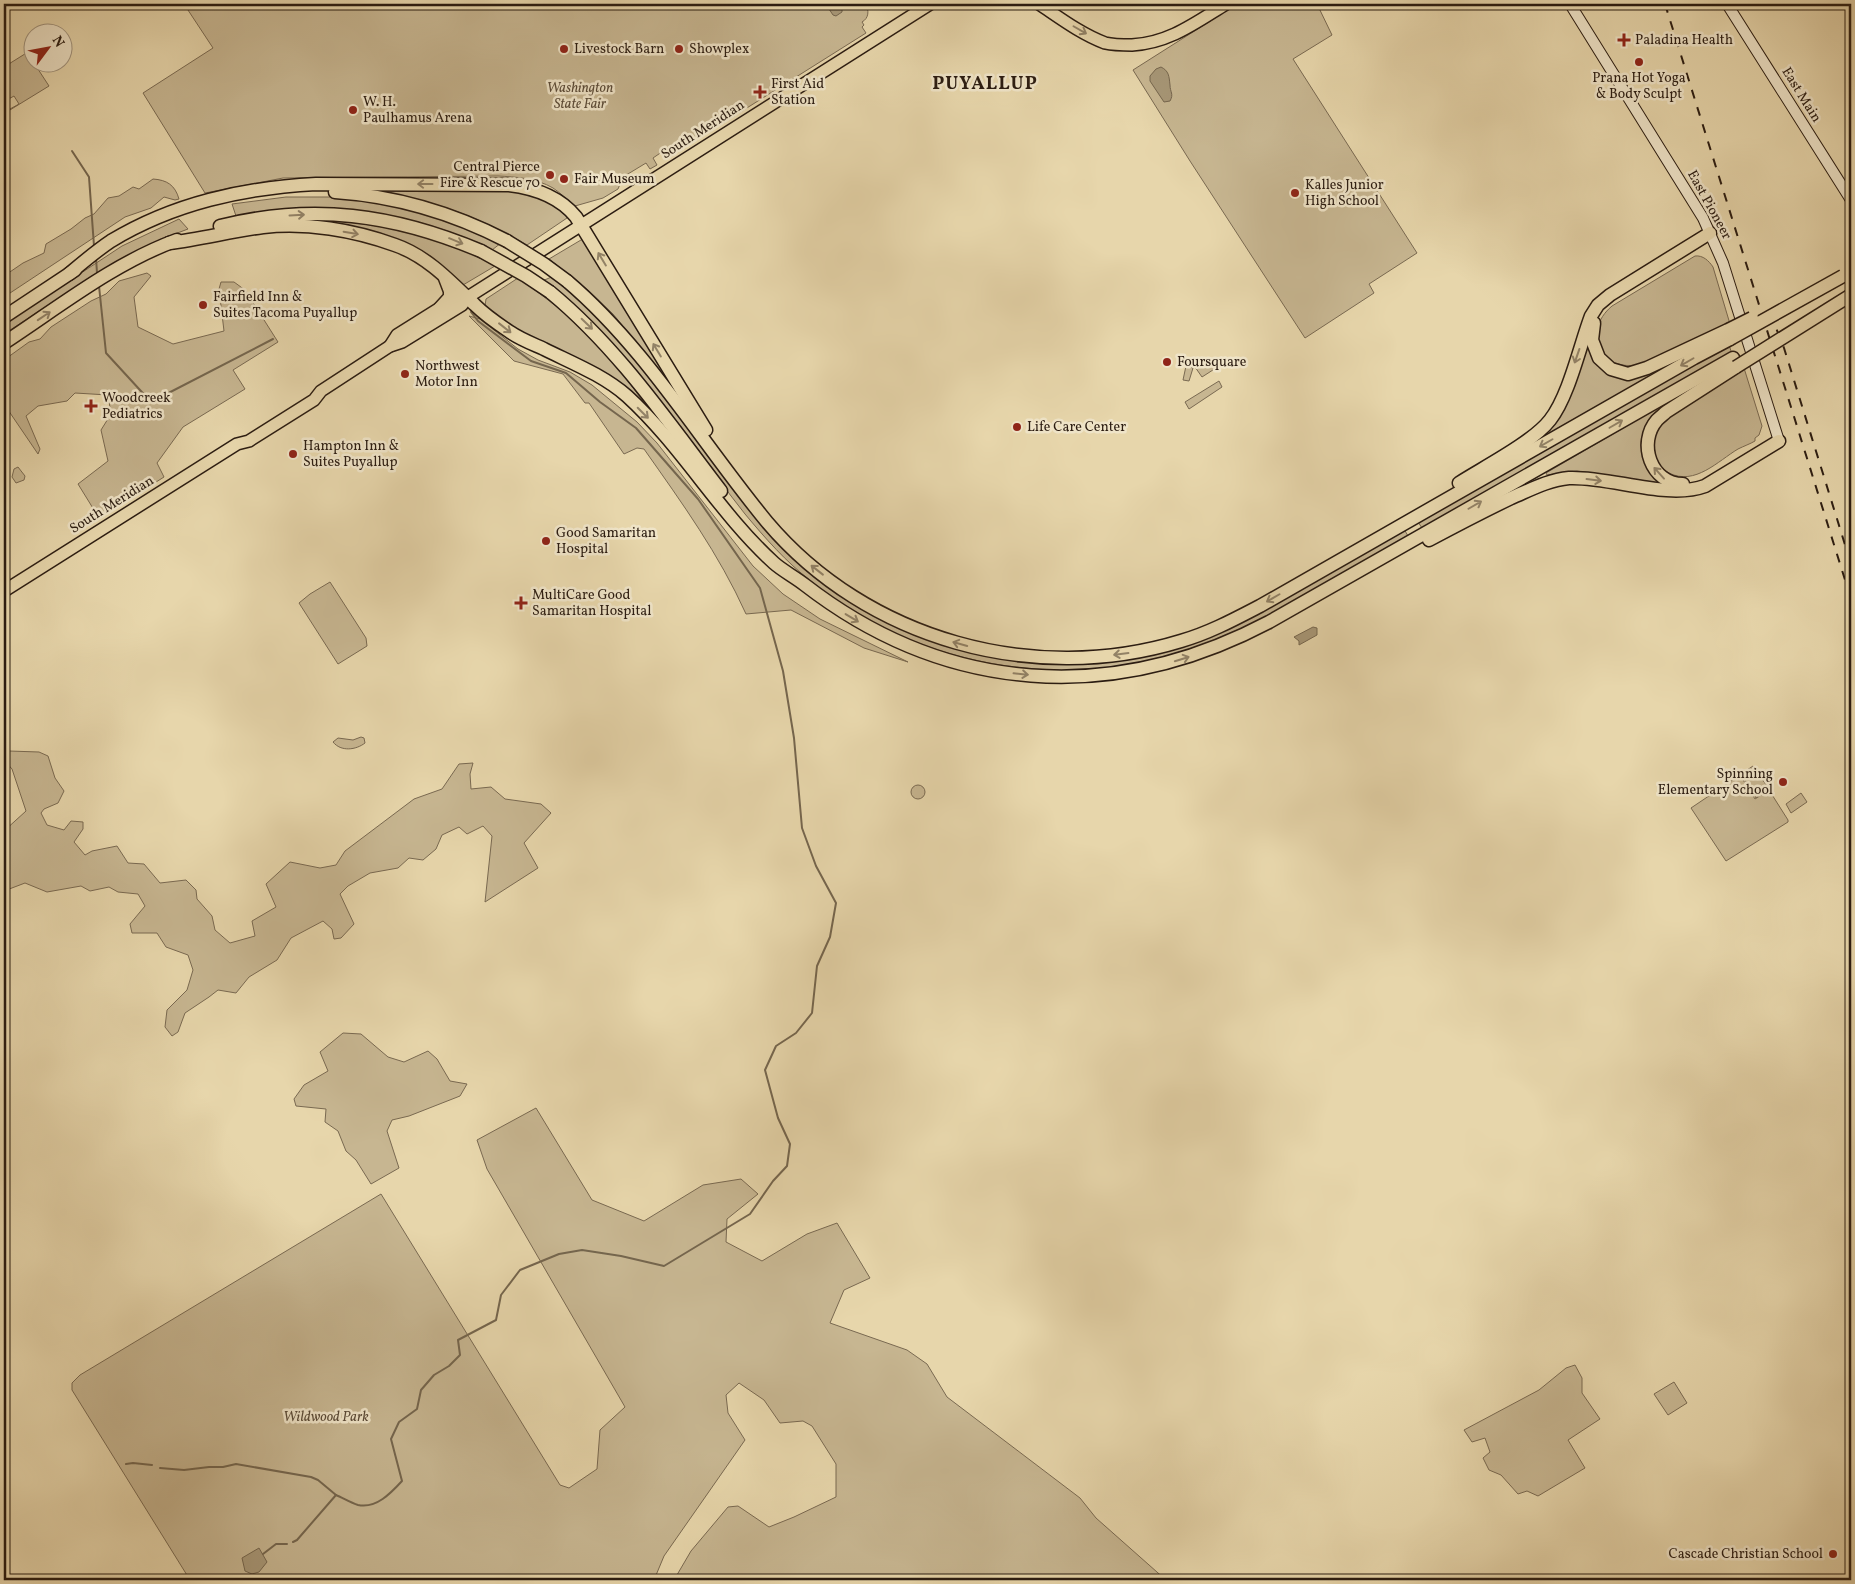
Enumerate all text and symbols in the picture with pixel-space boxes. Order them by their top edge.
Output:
north arrow [22,22,72,72]
one-way arrow [1073,26,1087,36]
place label: Paladina Health [1635,31,1733,50]
text: N [47,33,69,51]
marker: Paladina Health [1617,33,1631,47]
place label: Livestock Barn [574,40,664,59]
place label: Showplex [689,40,749,59]
marker: Livestock Barn [558,43,570,55]
marker: Showplex [673,43,685,55]
marker: Prana Hot Yoga & Body Sculpt [1633,56,1645,68]
street label: East Main [1777,64,1825,126]
place label: Prana Hot Yoga & Body Sculpt [1592,69,1686,104]
district label: PUYALLUP [932,71,1038,97]
place label: First Aid Station [771,75,824,110]
park label: Washington State Fair [547,79,613,114]
marker: First Aid Station [753,85,767,99]
place label: W. H. Paulhamus Arena [363,93,472,128]
street label: South Meridian [658,96,748,164]
marker: W. H. Paulhamus Arena [347,104,359,116]
place label: Central Pierce Fire & Rescue 70 [440,158,540,193]
street label: East Pioneer [1682,167,1736,243]
marker: Central Pierce Fire & Rescue 70 [544,169,556,181]
place label: Fair Museum [574,170,655,189]
marker: Fair Museum [558,173,570,185]
place label: Kalles Junior High School [1305,176,1384,211]
one-way arrow [417,179,434,189]
marker: Kalles Junior High School [1289,187,1301,199]
one-way arrow [289,210,305,219]
one-way arrow [342,229,358,238]
one-way arrow [449,237,464,246]
one-way arrow [597,252,607,266]
place label: Fairfield Inn & Suites Tacoma Puyallup [213,288,357,323]
marker: Fairfield Inn & Suites Tacoma Puyallup [197,299,209,311]
one-way arrow [37,311,51,321]
one-way arrow [580,318,593,330]
one-way arrow [499,323,512,334]
one-way arrow [651,343,661,357]
one-way arrow [1572,347,1581,363]
place label: Foursquare [1177,353,1247,372]
marker: Foursquare [1161,356,1173,368]
place label: Northwest Motor Inn [415,357,480,392]
one-way arrow [1680,358,1694,368]
marker: Northwest Motor Inn [399,368,411,380]
place label: Woodcreek Pediatrics [102,389,171,424]
marker: Woodcreek Pediatrics [84,399,98,413]
one-way arrow [637,406,649,419]
place label: Life Care Center [1027,418,1126,437]
one-way arrow [1608,419,1623,429]
marker: Life Care Center [1011,421,1023,433]
place label: Hampton Inn & Suites Puyallup [303,437,399,472]
one-way arrow [1539,438,1553,448]
marker: Hampton Inn & Suites Puyallup [287,448,299,460]
one-way arrow [1653,466,1665,479]
street label: South Meridian [66,471,158,539]
one-way arrow [1586,475,1602,485]
one-way arrow [1467,499,1481,509]
place label: Good Samaritan Hospital [556,524,656,559]
marker: Good Samaritan Hospital [540,535,552,547]
one-way arrow [811,565,824,576]
place label: MultiCare Good Samaritan Hospital [532,586,651,621]
one-way arrow [1266,594,1280,604]
marker: MultiCare Good Samaritan Hospital [514,596,528,610]
one-way arrow [844,613,858,623]
one-way arrow [953,639,969,648]
one-way arrow [1114,649,1130,659]
one-way arrow [1173,654,1189,664]
one-way arrow [1013,669,1029,679]
place label: Spinning Elementary School [1658,765,1773,800]
marker: Spinning Elementary School [1777,776,1789,788]
park label: Wildwood Park [283,1408,369,1427]
place label: Cascade Christian School [1669,1545,1823,1564]
marker: Cascade Christian School [1827,1548,1839,1560]

